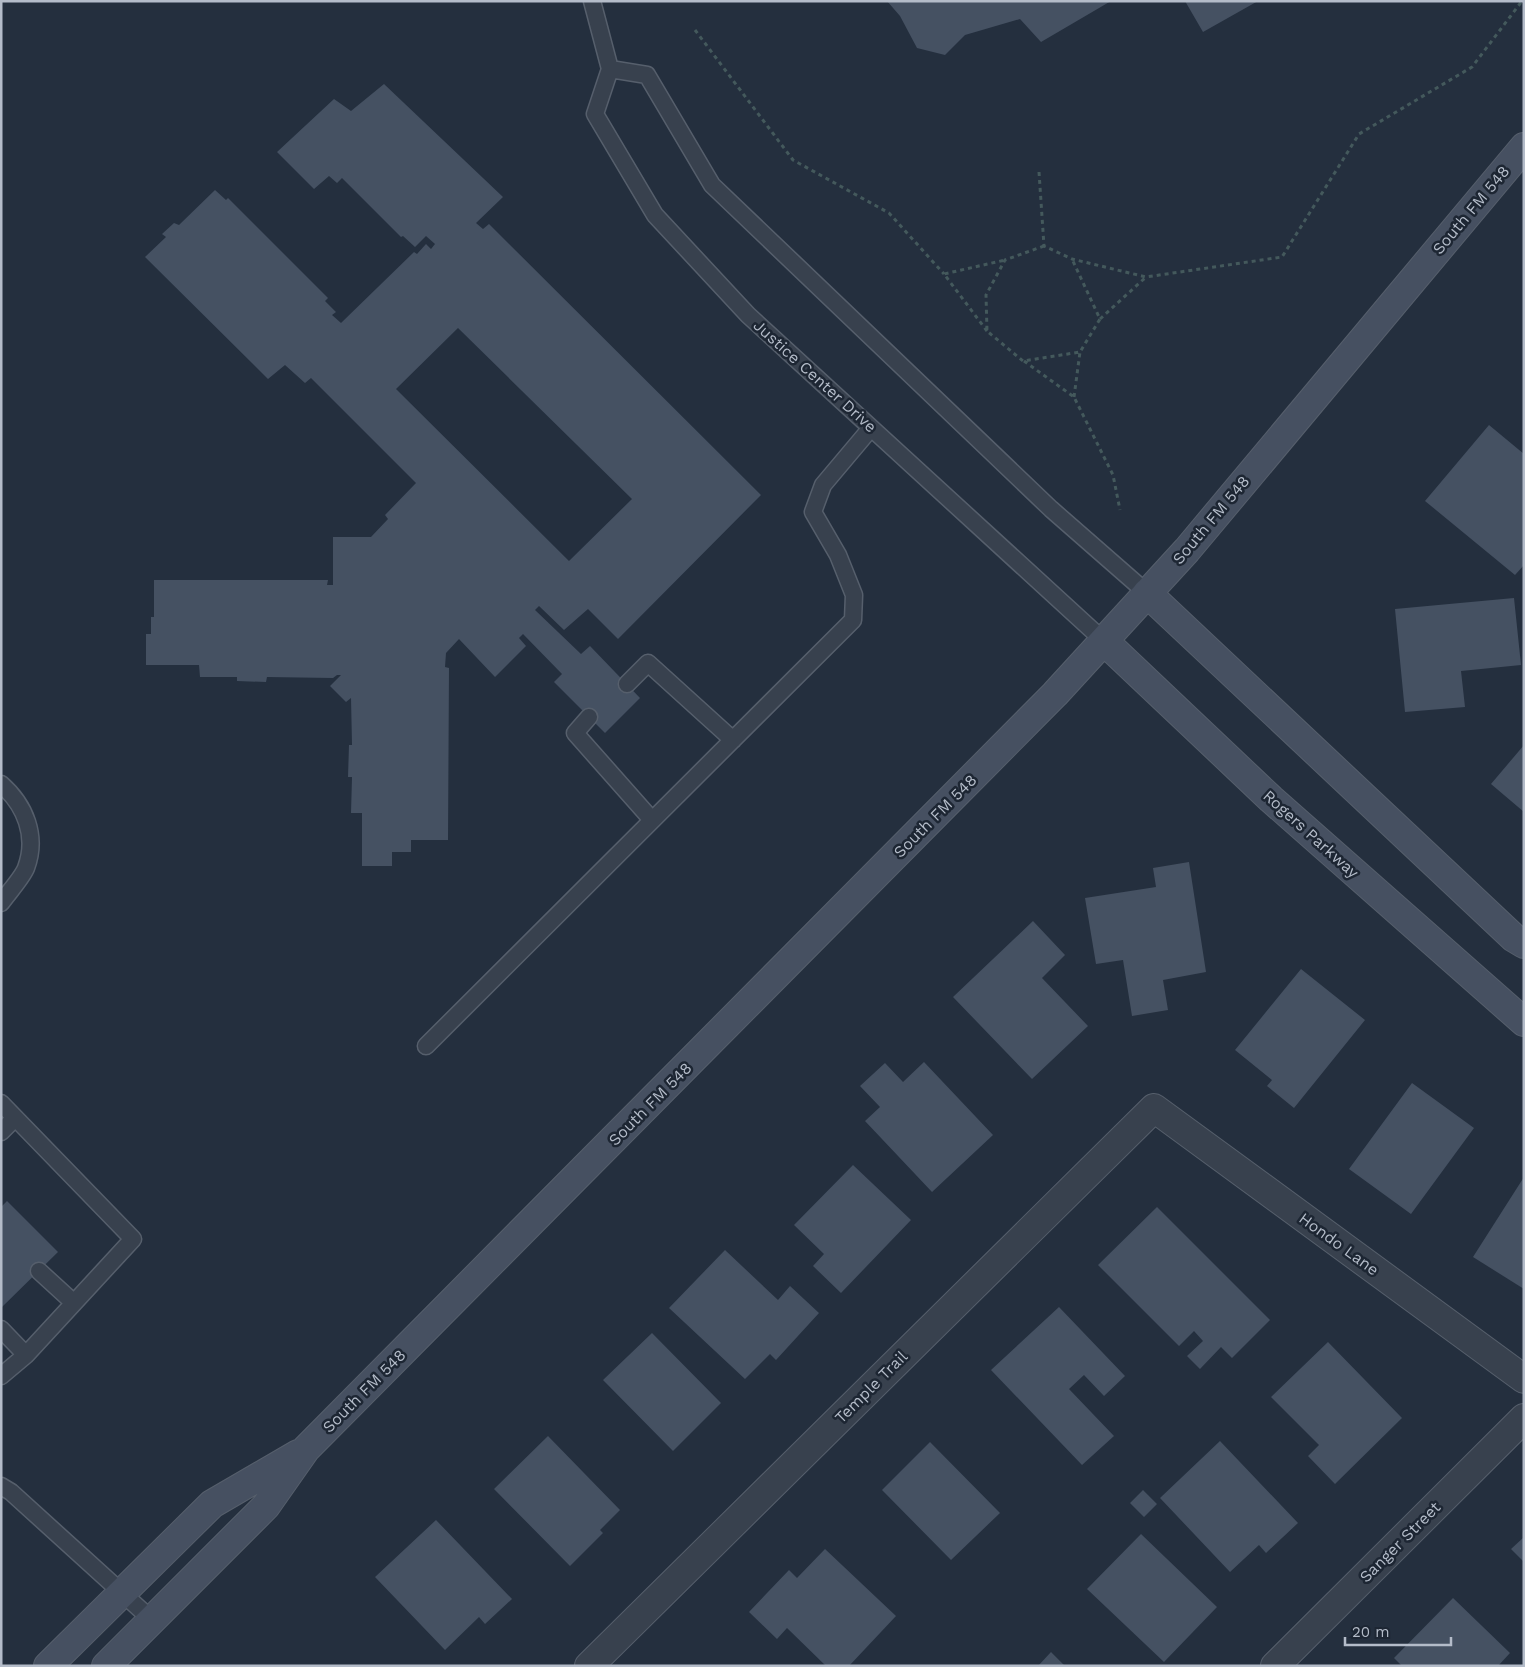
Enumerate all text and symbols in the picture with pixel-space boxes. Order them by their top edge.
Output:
street label: South FM 548 [1428,162,1514,258]
street label: Justice Center Drive [749,316,881,436]
street label: South FM 548 [1168,472,1254,568]
street label: South FM 548 [890,771,980,861]
street label: Rogers Parkway [1259,786,1363,882]
street label: South FM 548 [605,1059,695,1149]
street label: Hondo Lane [1295,1209,1383,1279]
street label: South FM 548 [319,1346,409,1436]
street label: Temple Trail [831,1347,911,1427]
street label: Sanger Street [1356,1497,1445,1586]
scale bar [1345,1614,1451,1646]
text: 20 m [1352,1623,1390,1641]

